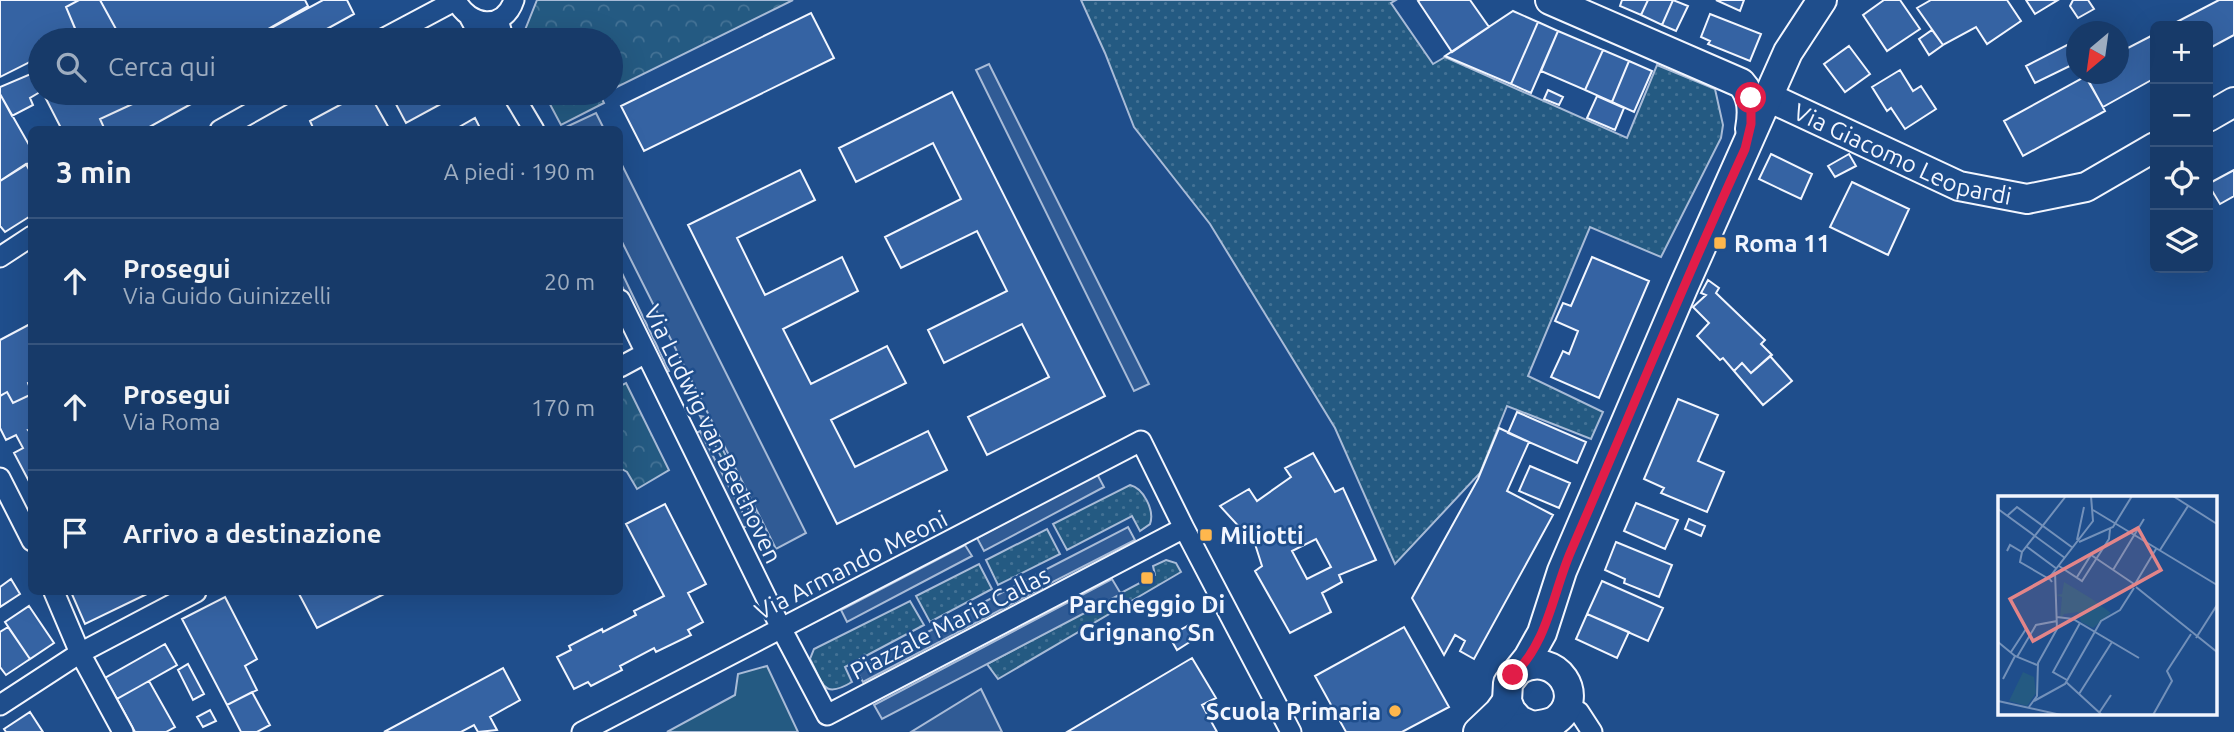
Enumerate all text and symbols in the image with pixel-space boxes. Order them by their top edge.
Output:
north arrow [2066,21,2129,84]
map controls [2150,21,2213,273]
button: + [2150,21,2213,84]
search box [28,28,623,105]
icon: search [52,48,90,86]
text: Cerca qui [108,52,216,81]
route start [1735,82,1766,113]
button: − [2150,84,2213,147]
street label: Via Giacomo Leopardi [1789,97,2014,209]
button: locate [2150,147,2213,210]
text: 3 min [56,155,132,189]
text: A piedi · 190 m [444,159,595,184]
button: layers [2150,210,2213,273]
place label: Roma 11 [1734,230,1830,257]
marker: Roma 11 [1712,235,1728,251]
text: Prosegui [123,254,231,283]
icon: ahead [56,262,94,300]
text: 20 m [544,269,595,294]
text: Via Guido Guinizzelli [123,283,331,308]
street label: Via Ludwig van Beethoven [639,300,787,568]
text: Prosegui [123,380,231,409]
icon: ahead [56,388,94,426]
text: 170 m [531,395,595,420]
text: Via Roma [123,409,220,434]
inset map [1998,496,2216,714]
street label: Via Armando Meoni [750,505,952,625]
icon: arrive [56,514,94,552]
text: Arrivo a destinazione [123,519,382,548]
place label: Miliotti [1220,522,1304,549]
marker: Miliotti [1198,527,1214,543]
street label: Piazzale Maria Callas [846,561,1054,685]
marker: Parcheggio Di Grignano Sn [1139,570,1155,586]
place label: Parcheggio Di Grignano Sn [1069,591,1225,646]
route end [1497,659,1528,690]
place label: Scuola Primaria [1206,698,1381,725]
marker: Scuola Primaria [1387,703,1403,719]

